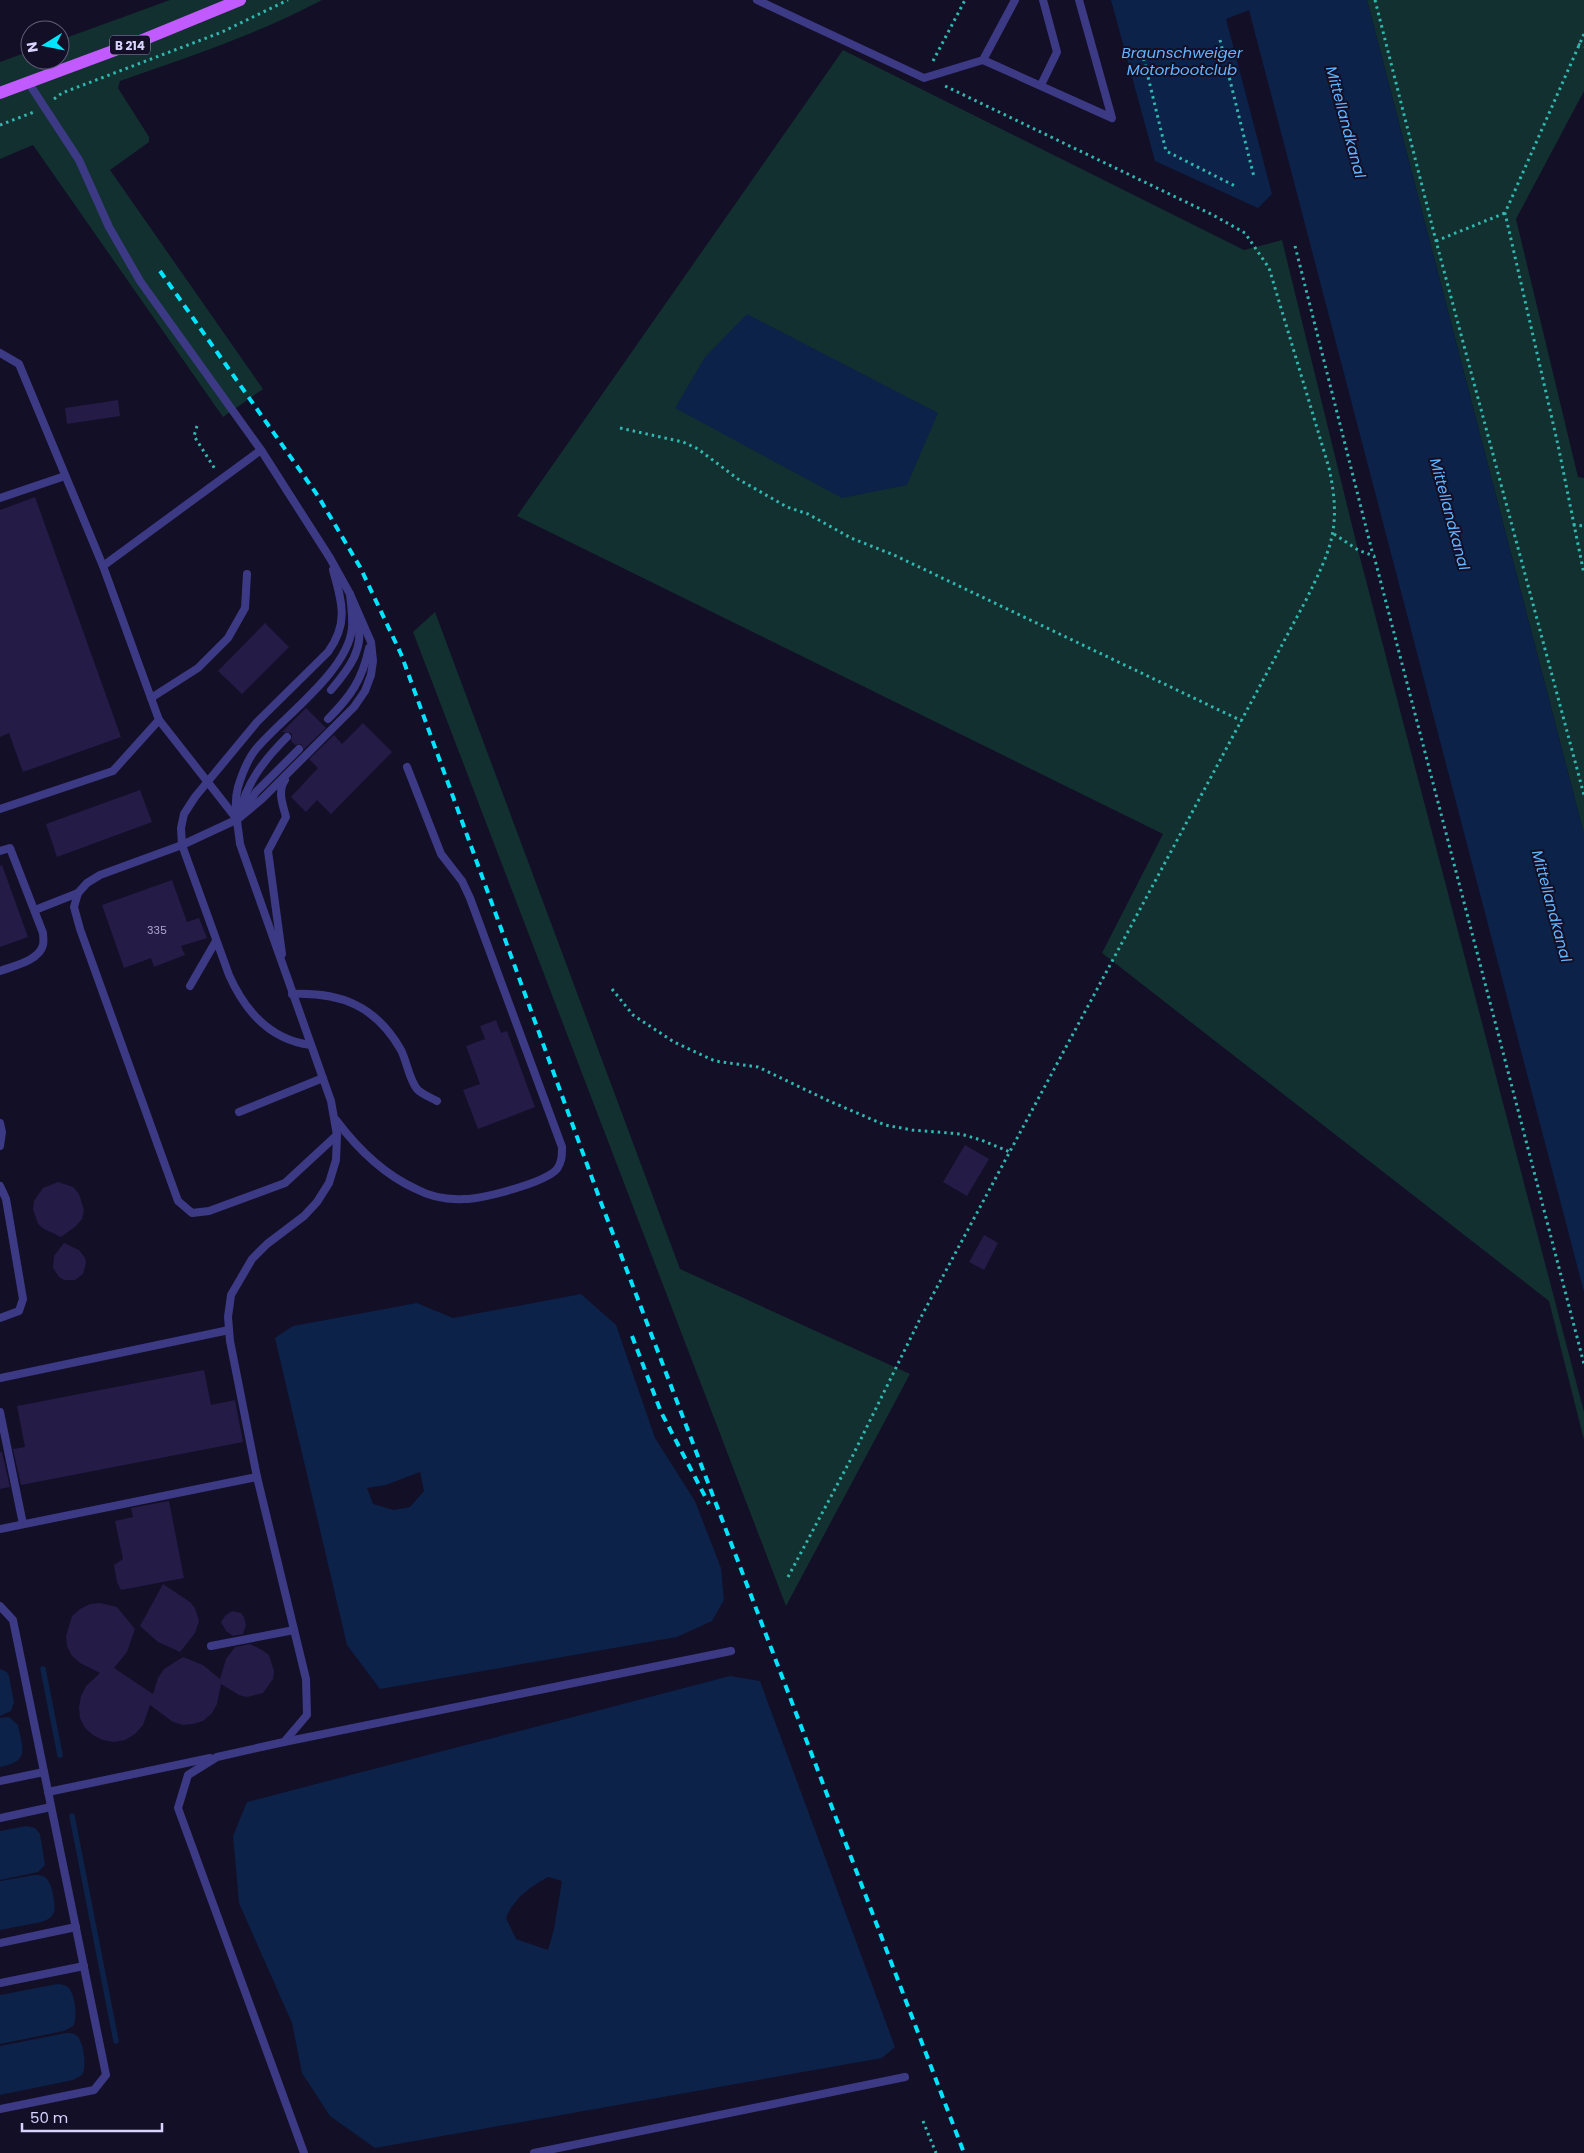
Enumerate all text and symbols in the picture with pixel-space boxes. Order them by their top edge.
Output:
north arrow [20,20,70,70]
road number: B 214 [110,36,150,54]
text: N [21,40,43,54]
water label: Braunschweiger Motorbootclub [1122,42,1243,80]
water label: Mittellandkanal [1321,64,1371,181]
water label: Mittellandkanal [1425,456,1475,573]
water label: Mittellandkanal [1527,848,1577,965]
house number: 335 [147,922,167,938]
scale bar [22,2100,162,2132]
text: 50 m [30,2107,68,2128]

